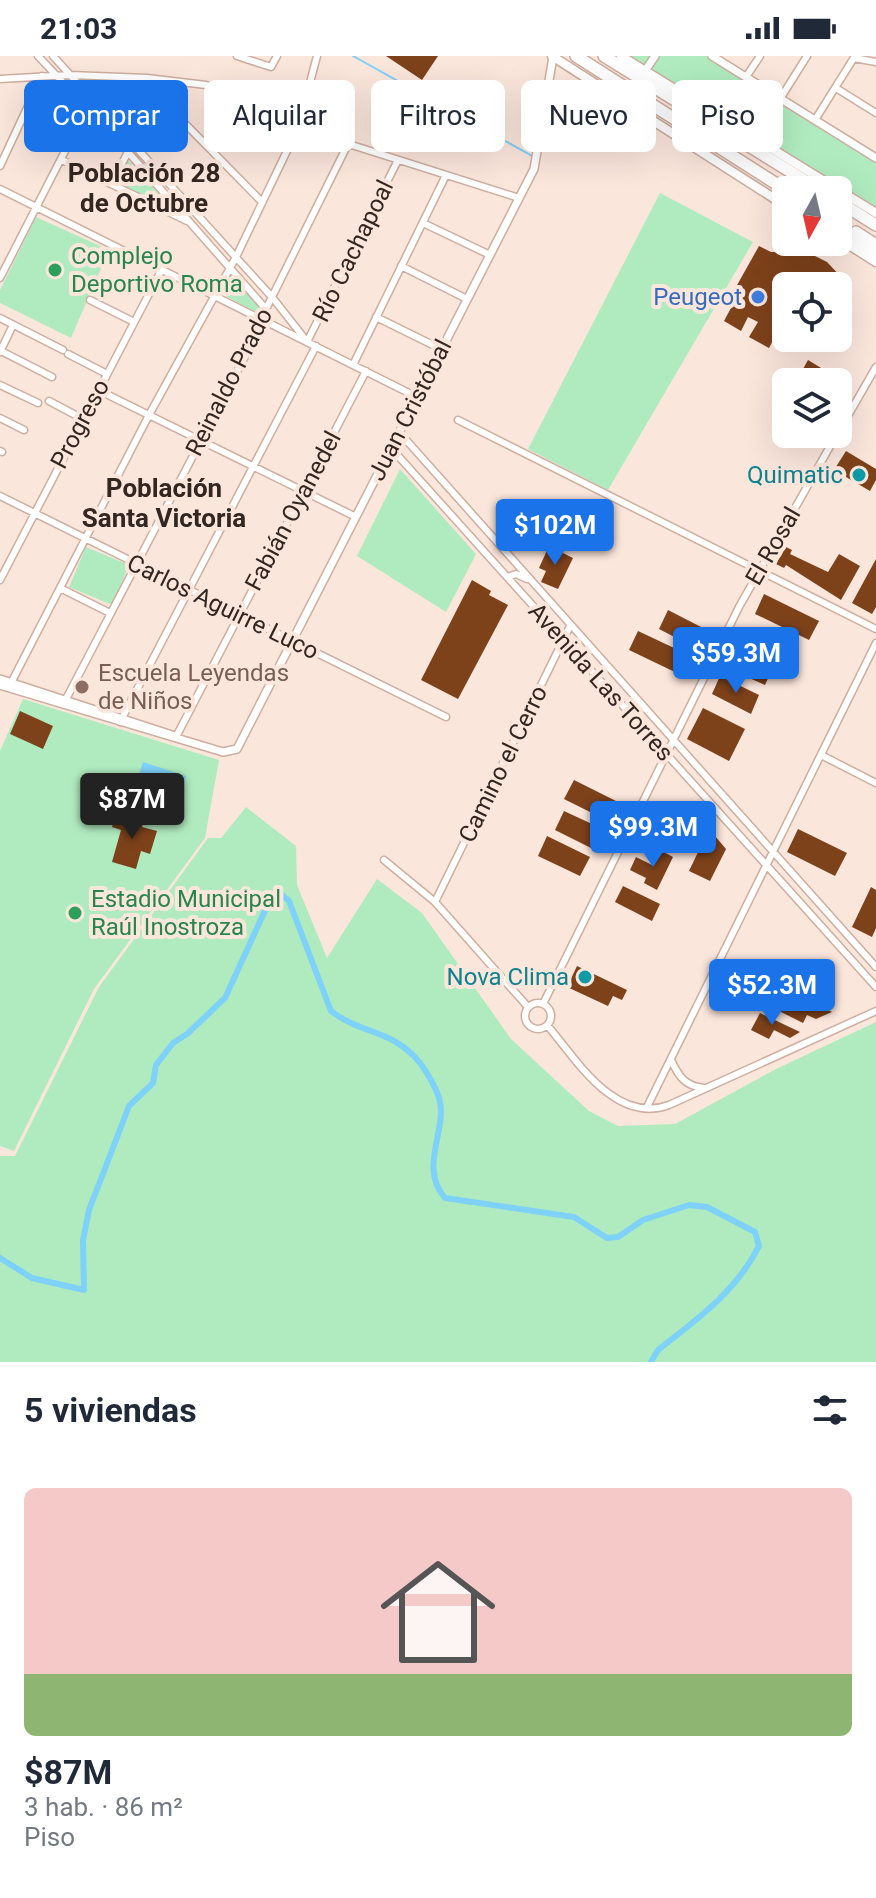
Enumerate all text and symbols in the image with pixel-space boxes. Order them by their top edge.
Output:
text: 21:03 [40,11,117,46]
chip: Comprar [24,80,188,152]
chip: Alquilar [204,80,355,152]
chip: Filtros [371,80,505,152]
chip: Nuevo [521,80,656,152]
chip: Piso [672,80,783,152]
district label: Población 28 de Octubre [68,158,220,218]
street label: Río Cachapoal [307,176,399,326]
north arrow [772,176,852,256]
map controls [772,176,852,448]
place label: Complejo Deportivo Roma [71,242,243,298]
marker: Complejo Deportivo Roma [46,261,64,279]
button: locate [772,272,852,352]
place label: Peugeot [653,283,742,311]
marker: Peugeot [749,288,767,306]
street label: Reinaldo Prado [180,304,278,460]
street label: Juan Cristóbal [362,335,458,485]
button: layers [772,368,852,448]
street label: Progreso [45,375,115,473]
street label: Fabián Oyanedel [239,427,347,595]
place label: Quimatic [747,461,843,489]
marker: Quimatic [850,466,868,484]
district label: Población Santa Victoria [82,473,246,533]
pin: $102M [499,499,611,567]
street label: El Rosal [740,502,806,590]
text: $102M [514,510,596,540]
street label: Carlos Aguirre Luco [123,549,323,665]
street label: Avenida Las Torres [523,597,679,767]
pin: $59.3M [671,627,801,695]
text: $59.3M [691,638,781,668]
place label: Escuela Leyendas de Niños [98,659,289,715]
marker: Escuela Leyendas de Niños [73,678,91,696]
street label: Camino el Cerro [453,681,553,847]
pin: $87M [85,773,179,841]
text: $87M [98,784,166,814]
pin: $99.3M [588,801,718,869]
text: $99.3M [608,812,698,842]
place label: Estadio Municipal Raúl Inostroza [91,885,281,941]
marker: Estadio Municipal Raúl Inostroza [66,904,84,922]
pin: $52.3M [707,959,837,1027]
place label: Nova Clima [447,963,569,991]
marker: Nova Clima [576,968,594,986]
text: $52.3M [727,970,817,1000]
icon: filters [808,1388,852,1432]
text: 5 viviendas [24,1390,197,1430]
icon: home [366,1540,510,1684]
text: $87M [24,1752,112,1792]
text: 3 hab. · 86 m² [24,1792,183,1822]
text: Piso [24,1822,75,1852]

